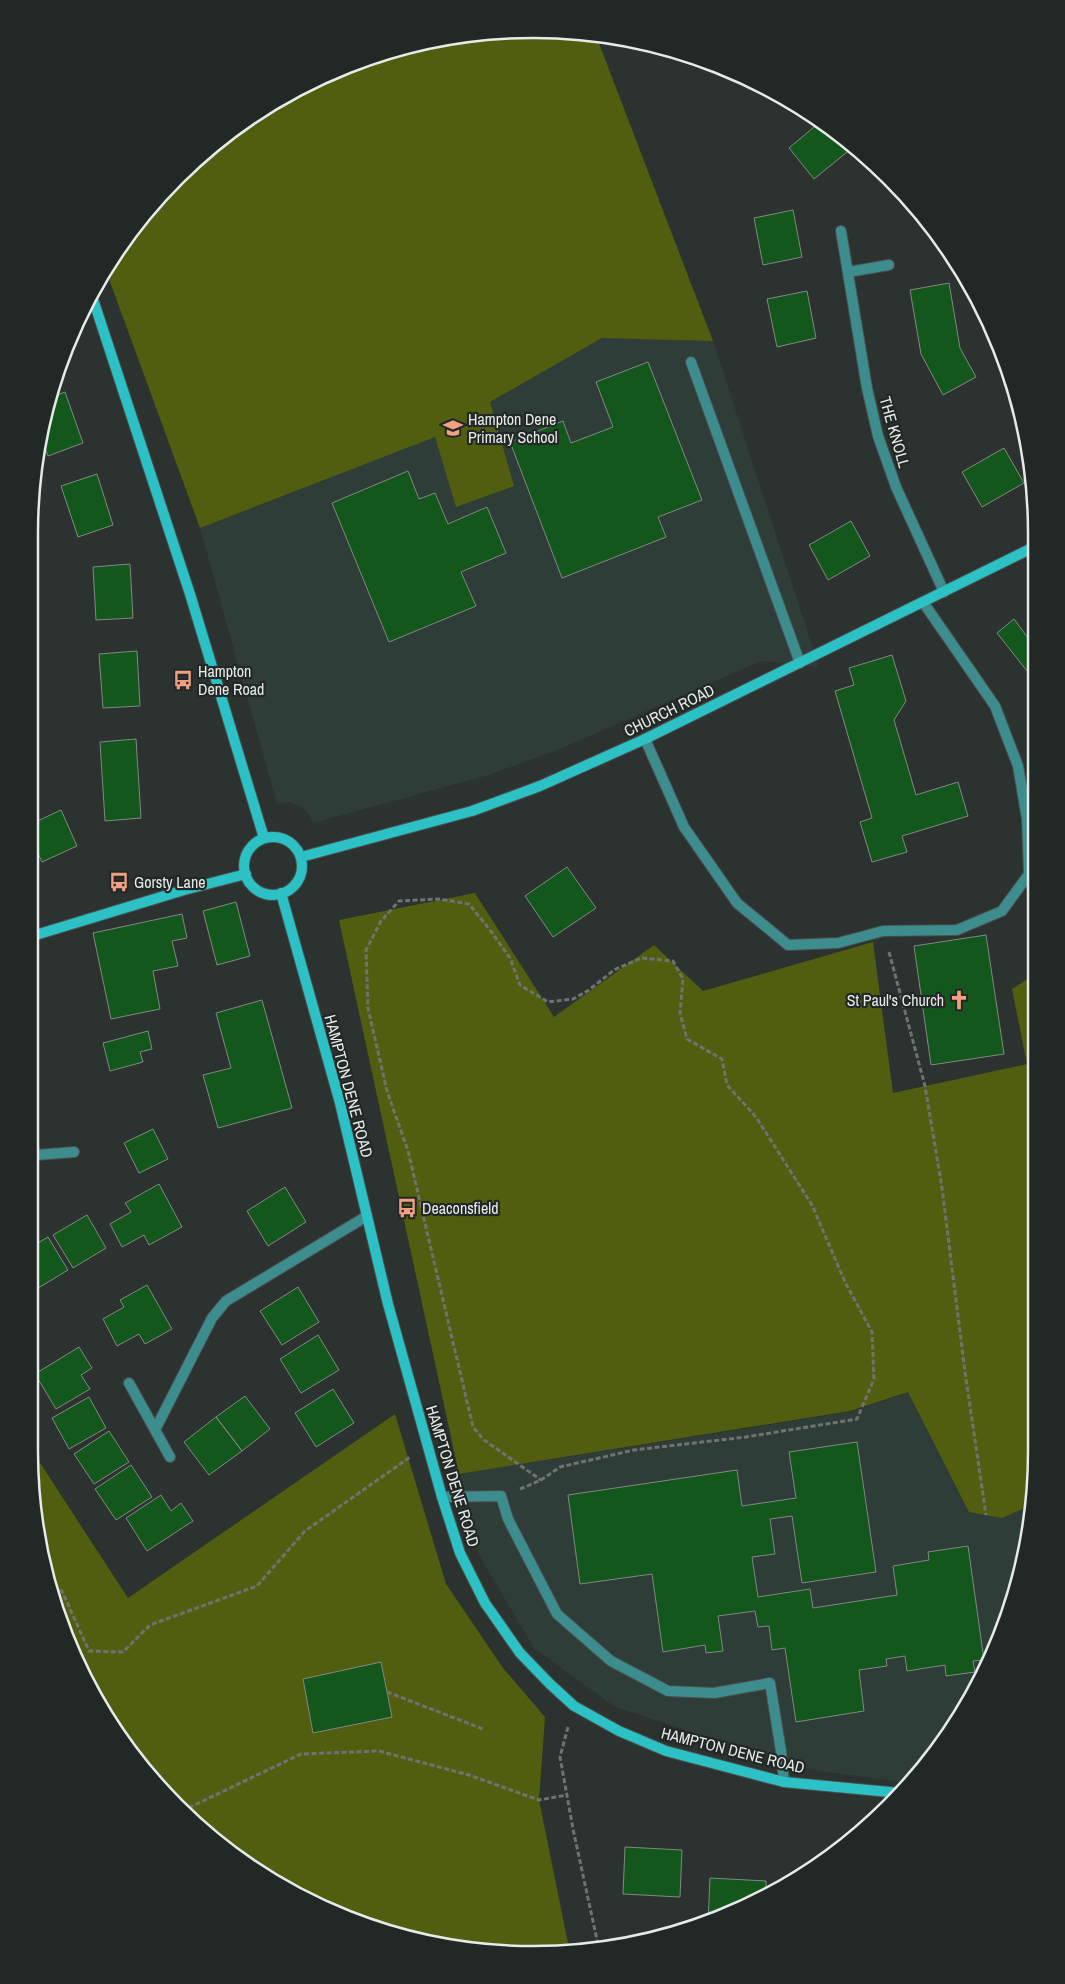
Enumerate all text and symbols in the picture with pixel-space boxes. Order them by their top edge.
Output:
street label: THE KNOLL [874,394,916,471]
place label: Hampton Dene Primary School [468,408,558,448]
school or university icon: Hampton Dene Primary School [442,417,464,439]
place label: Hampton Dene Road [198,660,264,700]
bus stop icon: Hampton Dene Road [172,669,194,691]
street label: CHURCH ROAD [620,679,718,741]
bus stop icon: Gorsty Lane [108,871,130,893]
place label: Gorsty Lane [134,871,205,893]
place label: St Paul's Church [847,989,944,1011]
church icon: St Paul's Church [948,989,970,1011]
street label: HAMPTON DENE ROAD [319,1012,379,1160]
bus stop icon: Deaconsfield [396,1197,418,1219]
place label: Deaconsfield [422,1197,499,1219]
street label: HAMPTON DENE ROAD [421,1402,485,1550]
street label: HAMPTON DENE ROAD [659,1722,807,1778]

